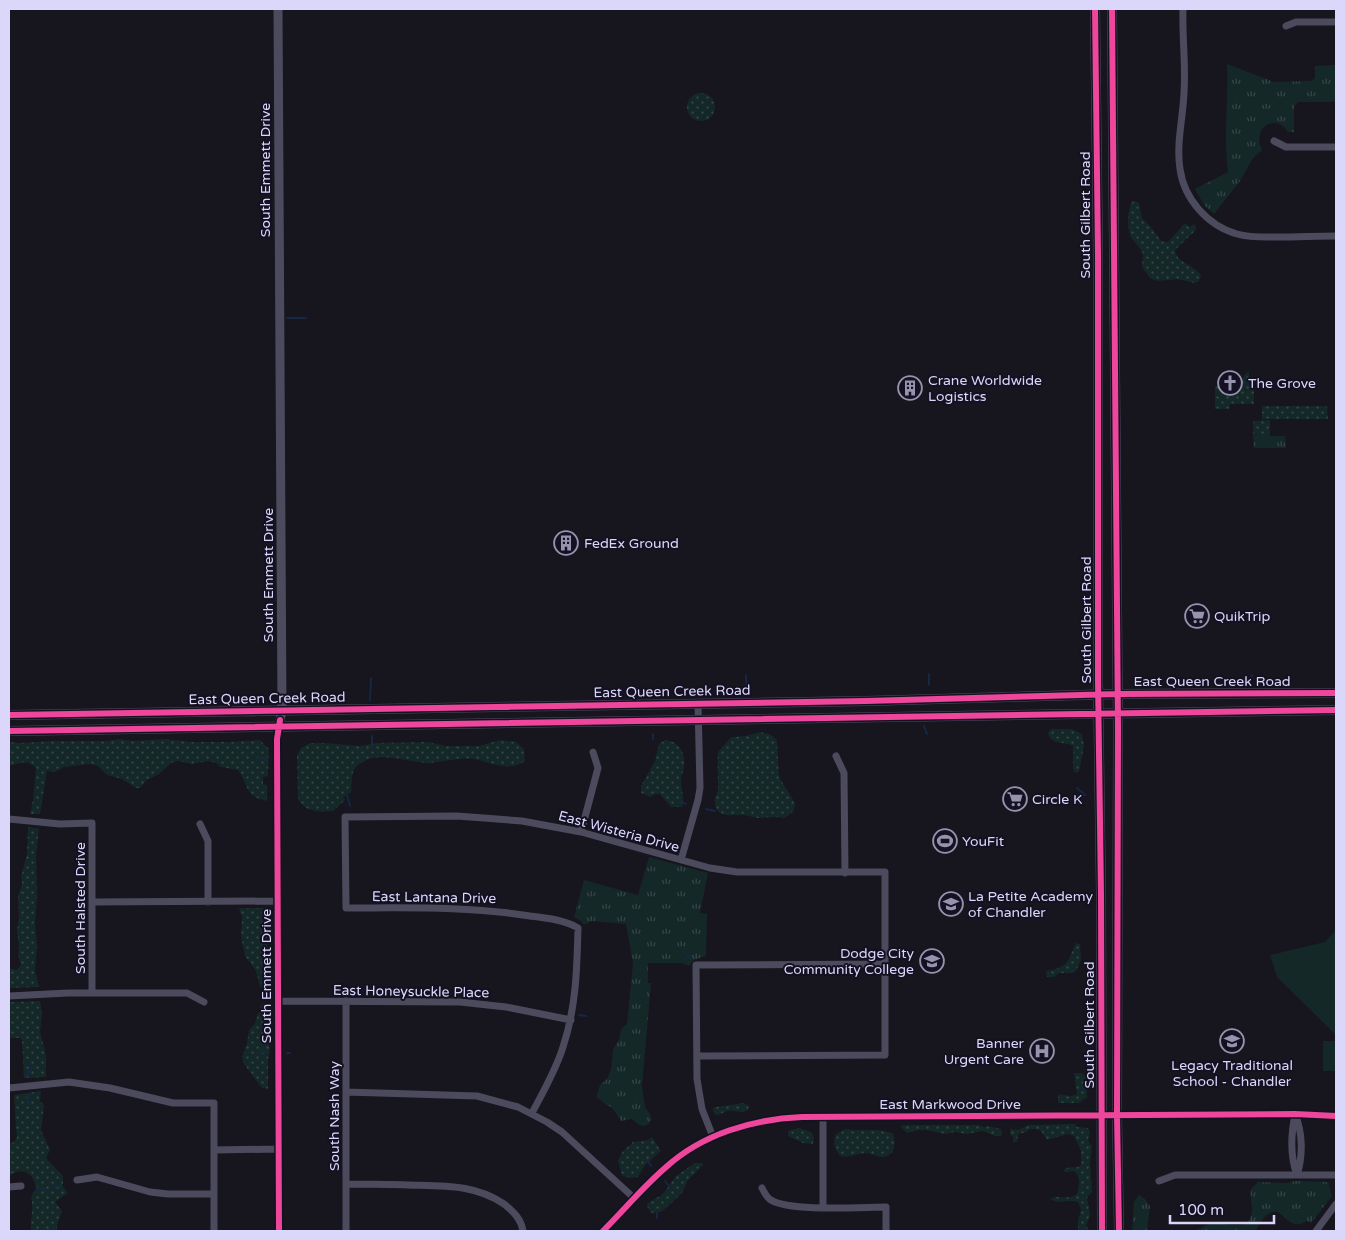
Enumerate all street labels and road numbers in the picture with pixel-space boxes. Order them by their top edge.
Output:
street label: South Emmett Drive [257,103,274,237]
street label: South Gilbert Road [1077,151,1094,279]
street label: South Emmett Drive [260,508,277,642]
street label: South Gilbert Road [1078,556,1095,684]
street label: East Queen Creek Road [1133,673,1291,690]
street label: East Queen Creek Road [593,682,751,701]
street label: East Queen Creek Road [188,689,346,708]
street label: East Wisteria Drive [557,807,681,856]
street label: South Halsted Drive [72,842,89,974]
street label: East Lantana Drive [372,888,496,907]
street label: South Emmett Drive [258,909,275,1043]
street label: South Gilbert Road [1081,961,1098,1089]
street label: East Honeysuckle Place [333,982,489,1001]
street label: South Nash Way [326,1061,343,1171]
street label: East Markwood Drive [879,1096,1021,1113]

